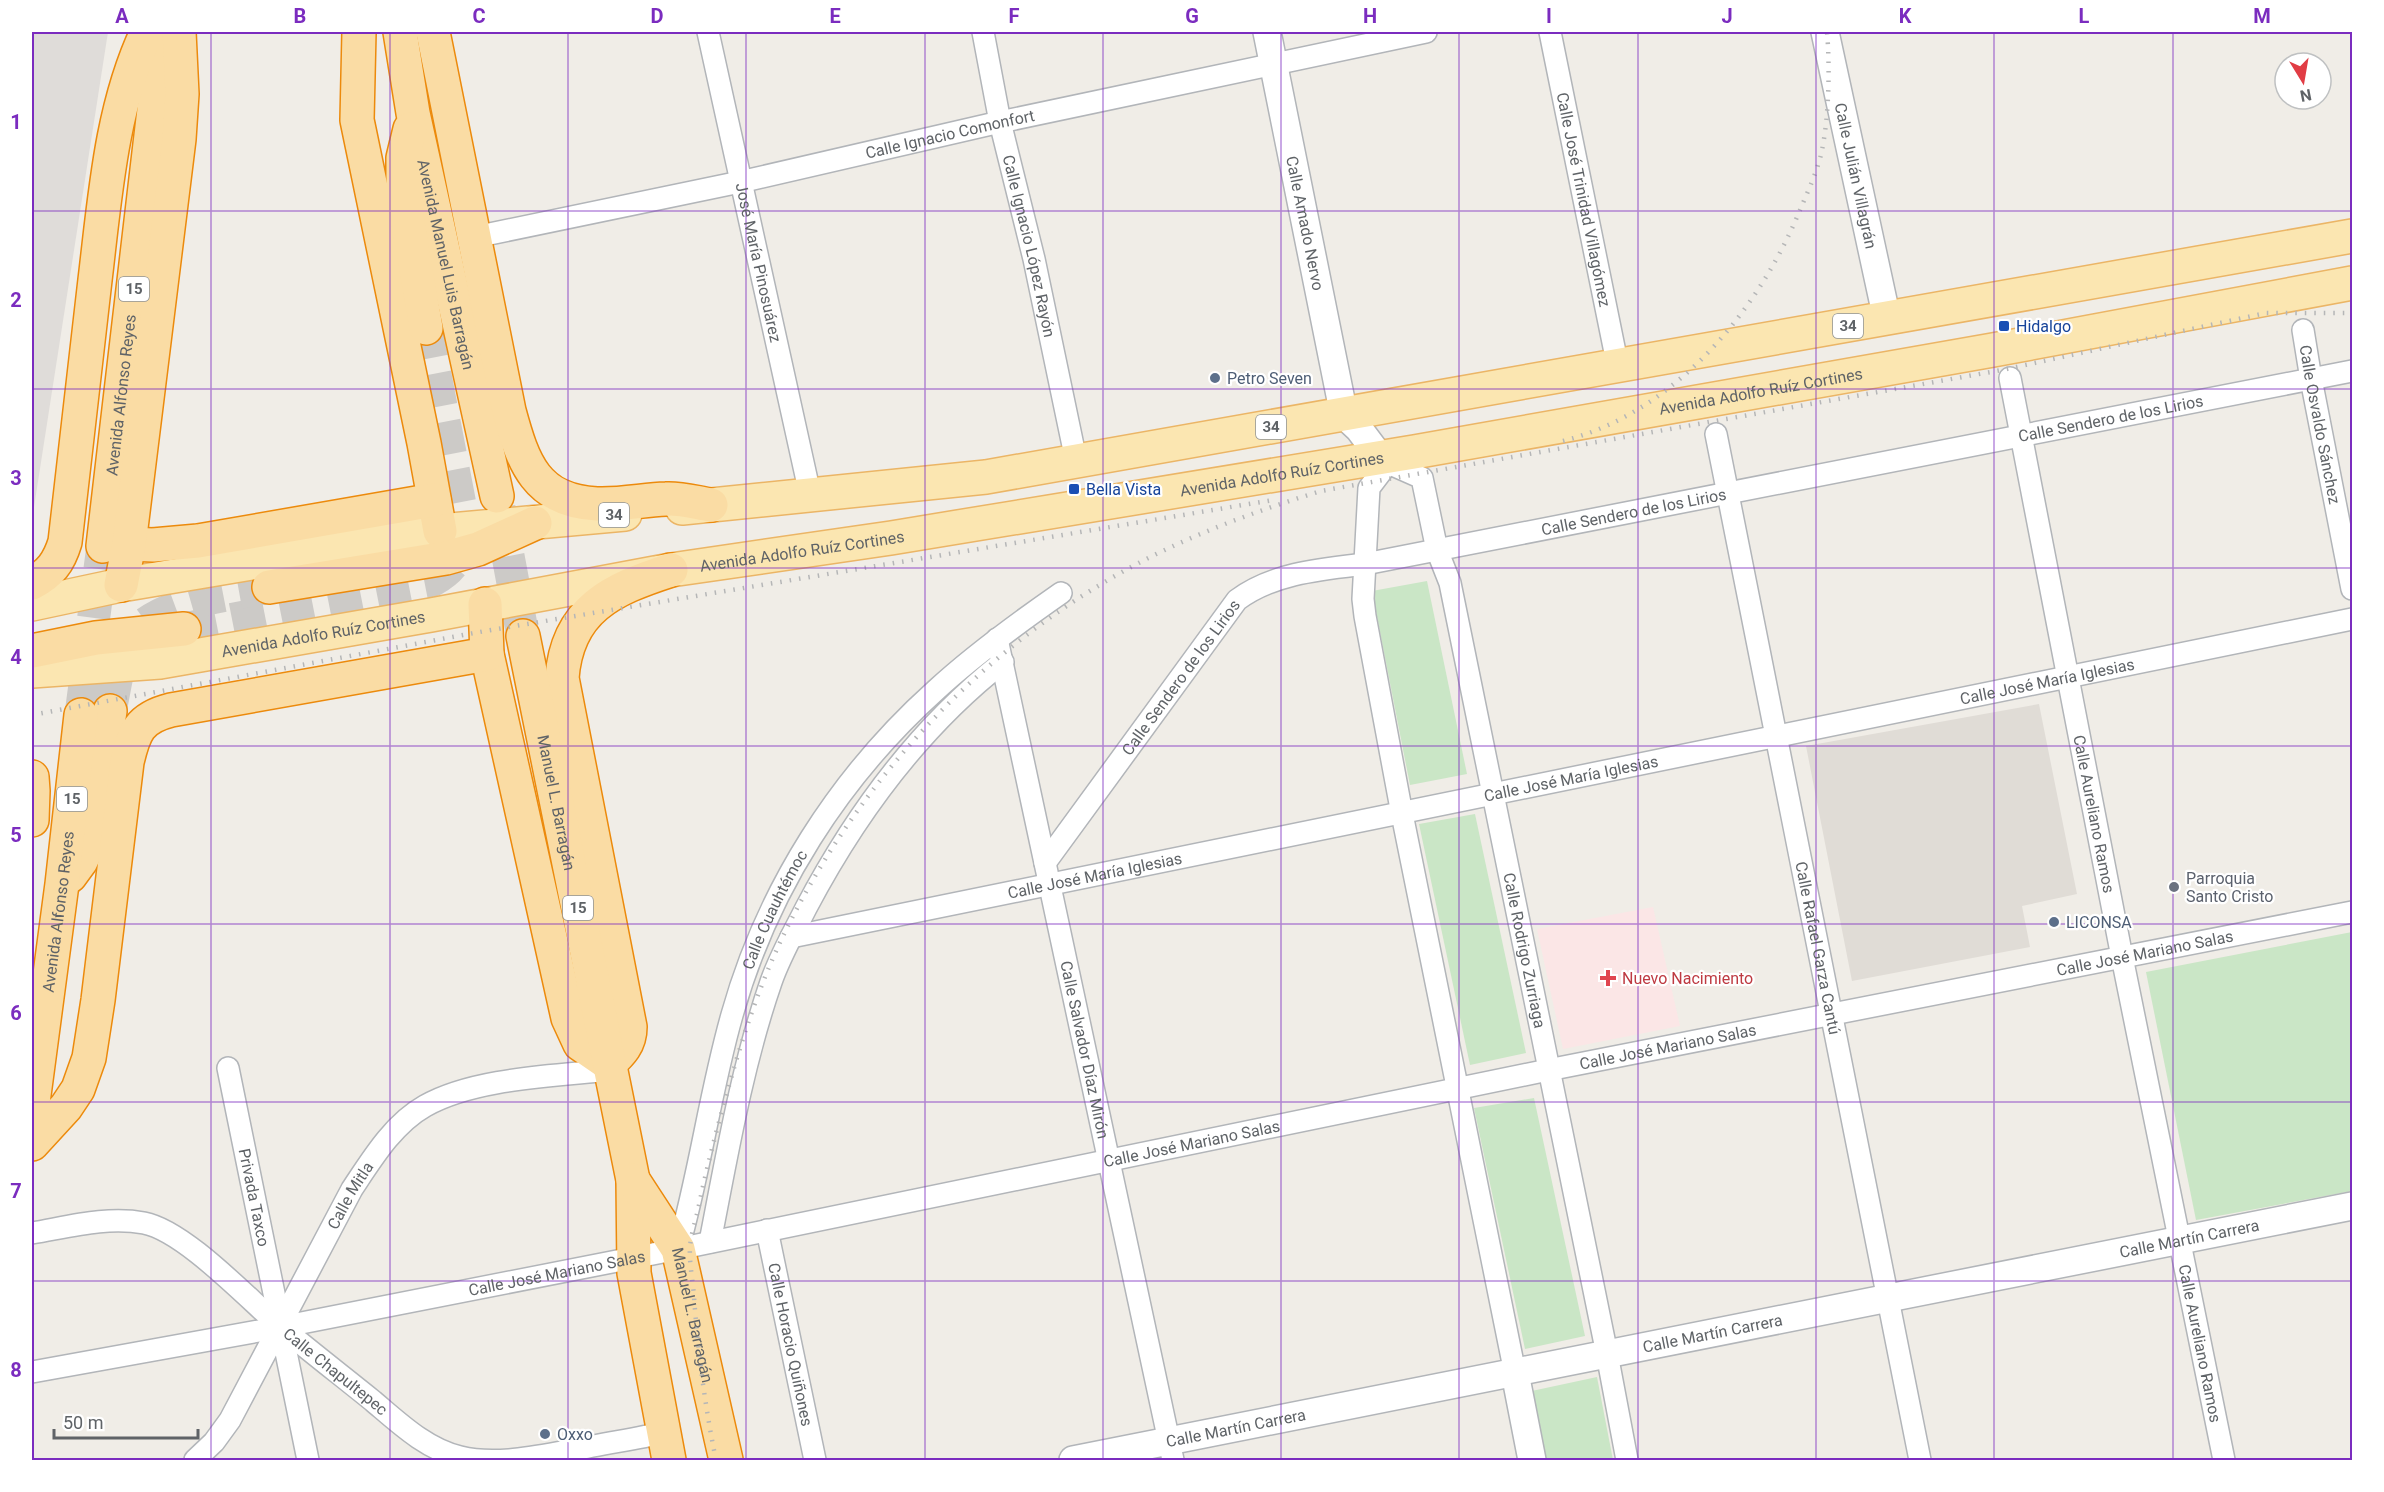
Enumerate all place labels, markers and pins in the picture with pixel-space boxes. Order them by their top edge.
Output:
place label: Hidalgo [2016,317,2071,336]
marker: Hidalgo [1997,319,2011,333]
place label: Petro Seven [1227,369,1312,388]
marker: Petro Seven [1208,371,1222,385]
place label: Bella Vista [1086,480,1161,499]
marker: Bella Vista [1067,482,1081,496]
place label: Parroquia Santo Cristo [2186,869,2273,906]
marker: Parroquia Santo Cristo [2167,880,2181,894]
place label: LICONSA [2066,913,2132,932]
marker: LICONSA [2047,915,2061,929]
marker: Nuevo Nacimiento [1599,969,1617,987]
place label: Nuevo Nacimiento [1622,969,1753,988]
place label: Oxxo [557,1425,593,1444]
marker: Oxxo [538,1427,552,1441]

